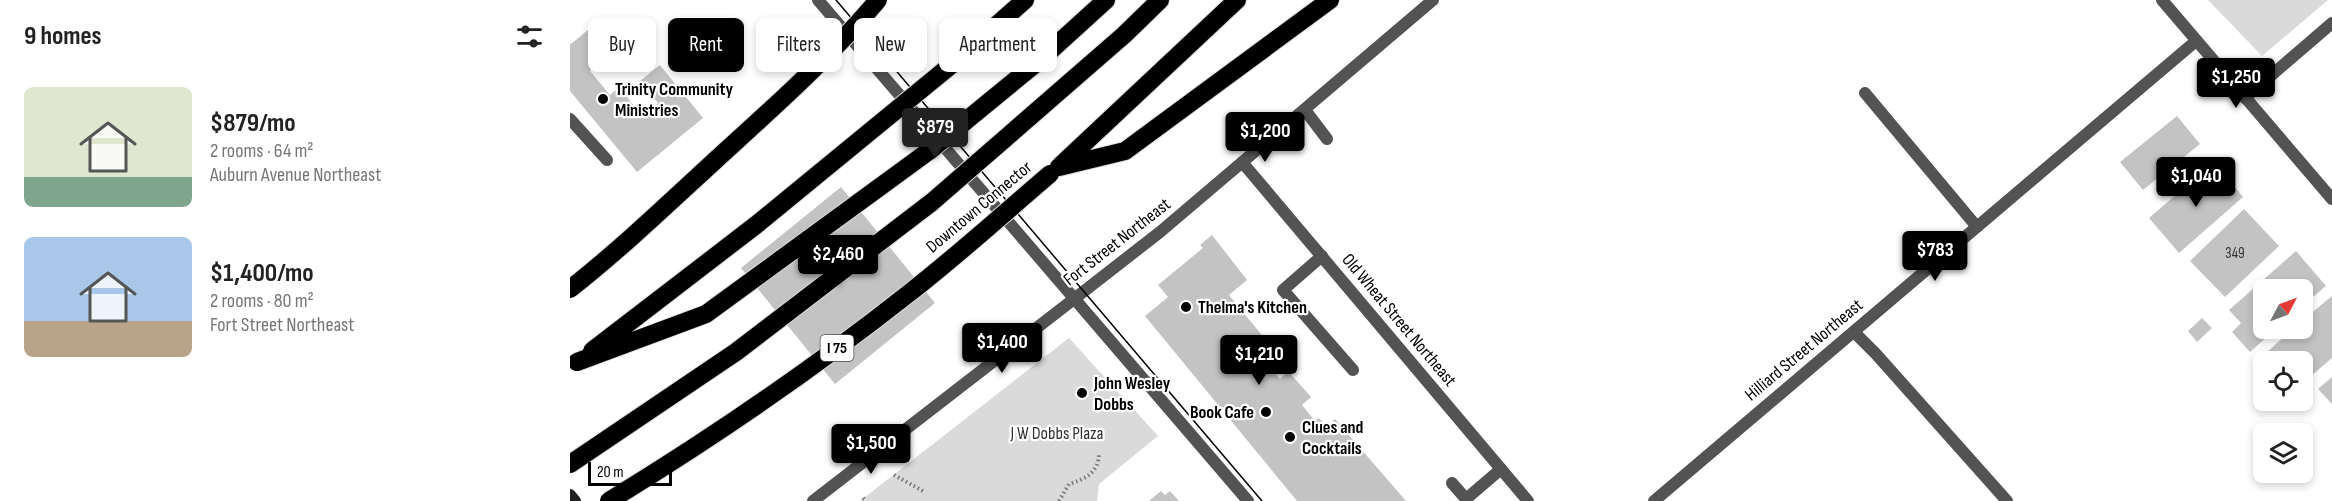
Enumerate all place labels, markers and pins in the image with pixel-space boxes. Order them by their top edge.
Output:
pin: $1,250 [2187,58,2285,109]
place label: Trinity Community Ministries [615,79,734,121]
marker: Trinity Community Ministries [596,92,610,106]
pin: $879 [899,108,971,159]
pin: $1,200 [1216,112,1314,163]
pin: $1,040 [2147,157,2245,208]
pin: $783 [1899,231,1971,282]
pin: $2,460 [789,235,887,286]
place label: Thelma's Kitchen [1198,297,1307,318]
marker: Thelma's Kitchen [1179,300,1193,314]
pin: $1,400 [953,323,1051,374]
pin: $1,210 [1210,335,1308,386]
place label: John Wesley Dobbs [1093,373,1171,415]
marker: John Wesley Dobbs [1075,386,1089,400]
place label: Book Cafe [1190,402,1254,423]
marker: Book Cafe [1259,405,1273,419]
place label: Clues and Cocktails [1302,417,1364,459]
pin: $1,500 [822,424,920,475]
marker: Clues and Cocktails [1283,430,1297,444]

